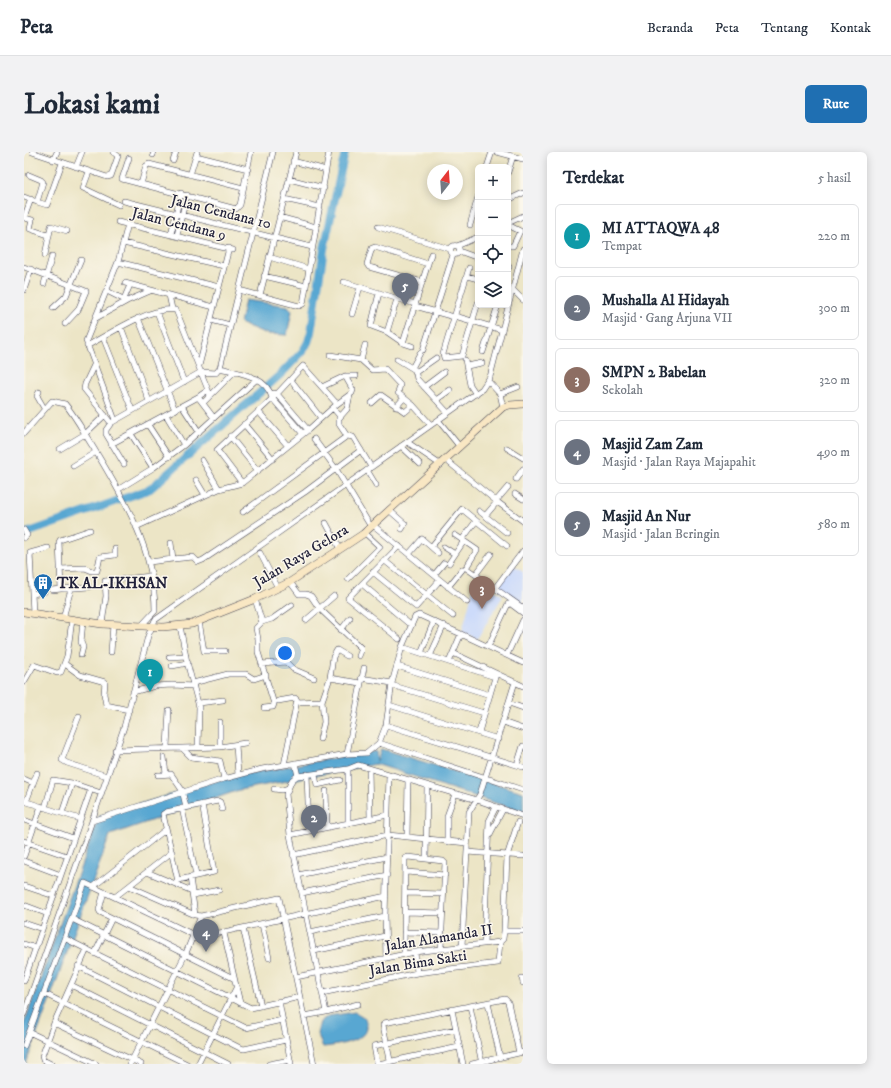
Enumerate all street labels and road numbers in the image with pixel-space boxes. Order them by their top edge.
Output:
street label: Jalan Cendana 10 [167,190,273,234]
street label: Jalan Cendana 9 [128,203,228,245]
street label: Jalan Raya Gelora [248,520,352,593]
street label: Jalan Alamanda II [382,920,494,956]
street label: Jalan Bima Sakti [366,946,468,980]

